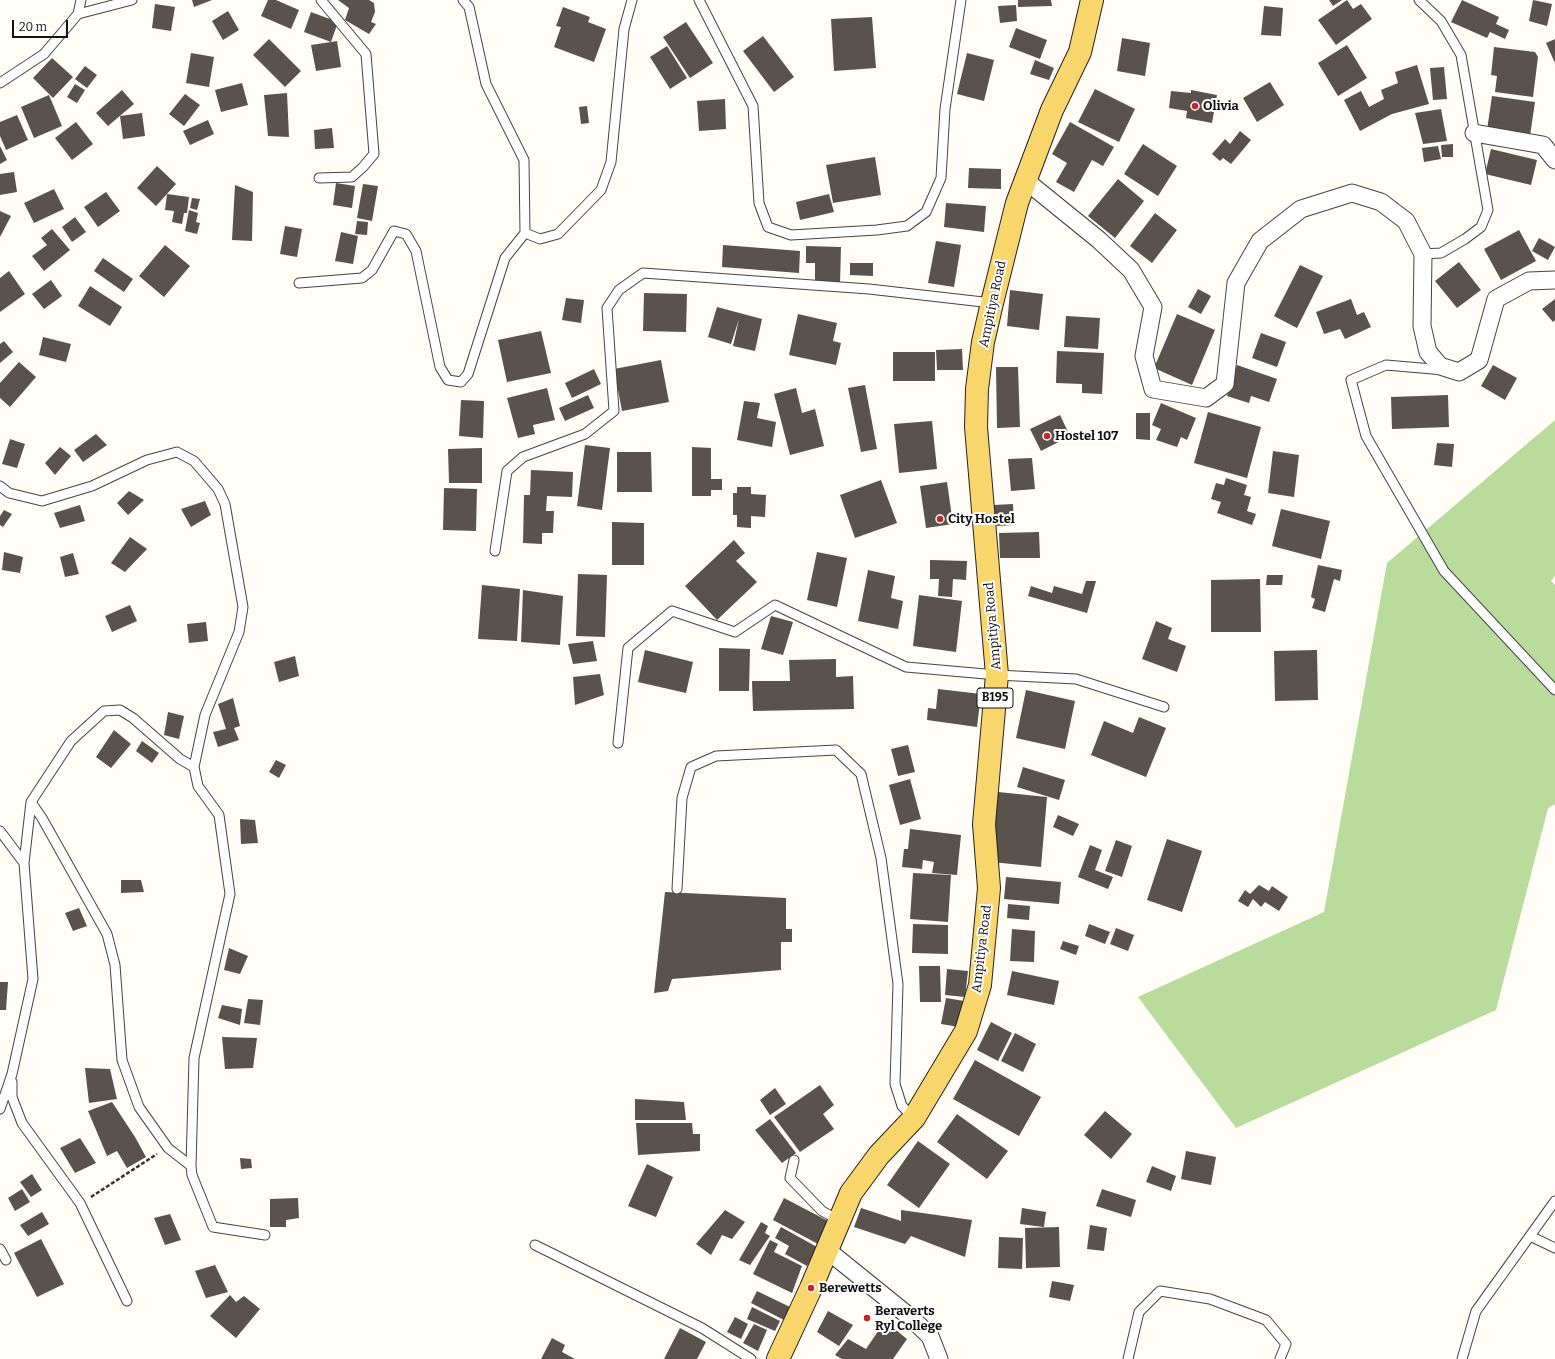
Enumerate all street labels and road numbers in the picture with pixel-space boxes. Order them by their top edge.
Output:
street label: Ampitiya Road [976,259,1010,349]
street label: Ampitiya Road [981,581,1005,671]
road number: B195 [977,688,1013,708]
street label: Ampitiya Road [969,904,995,994]

